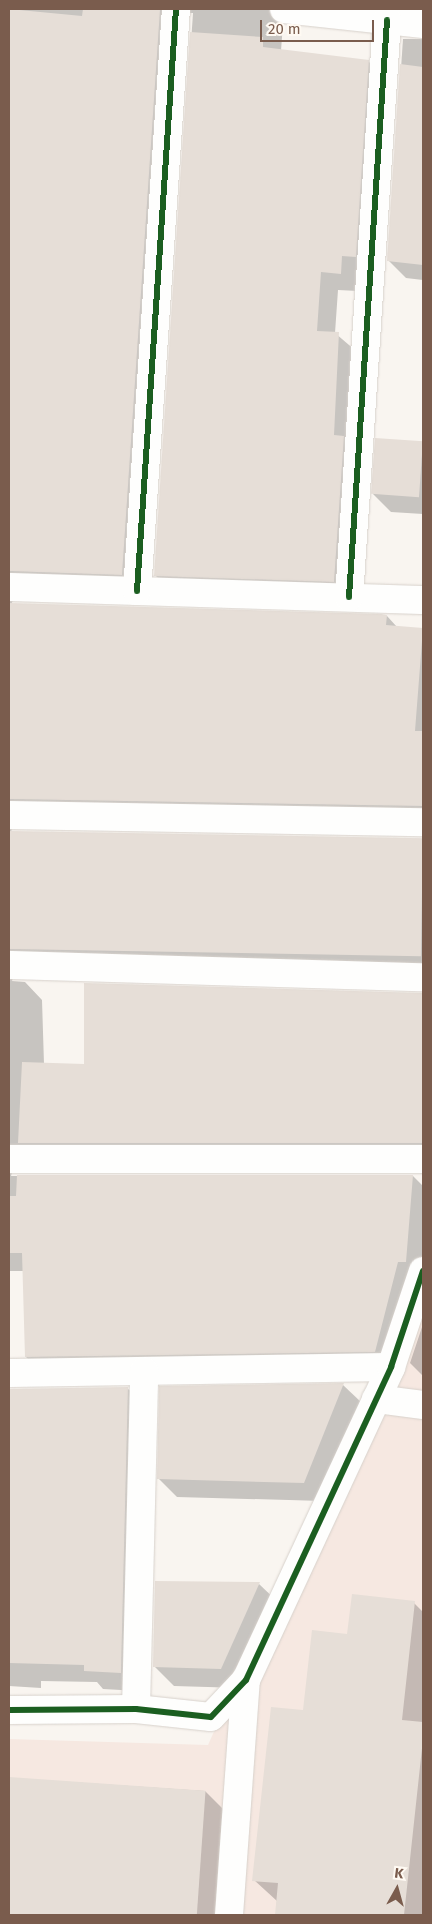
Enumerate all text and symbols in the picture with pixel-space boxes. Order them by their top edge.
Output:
scale bar [262,10,376,42]
text: 20 m [268,20,301,38]
north arrow [372,1864,422,1914]
text: K [393,1865,404,1883]

